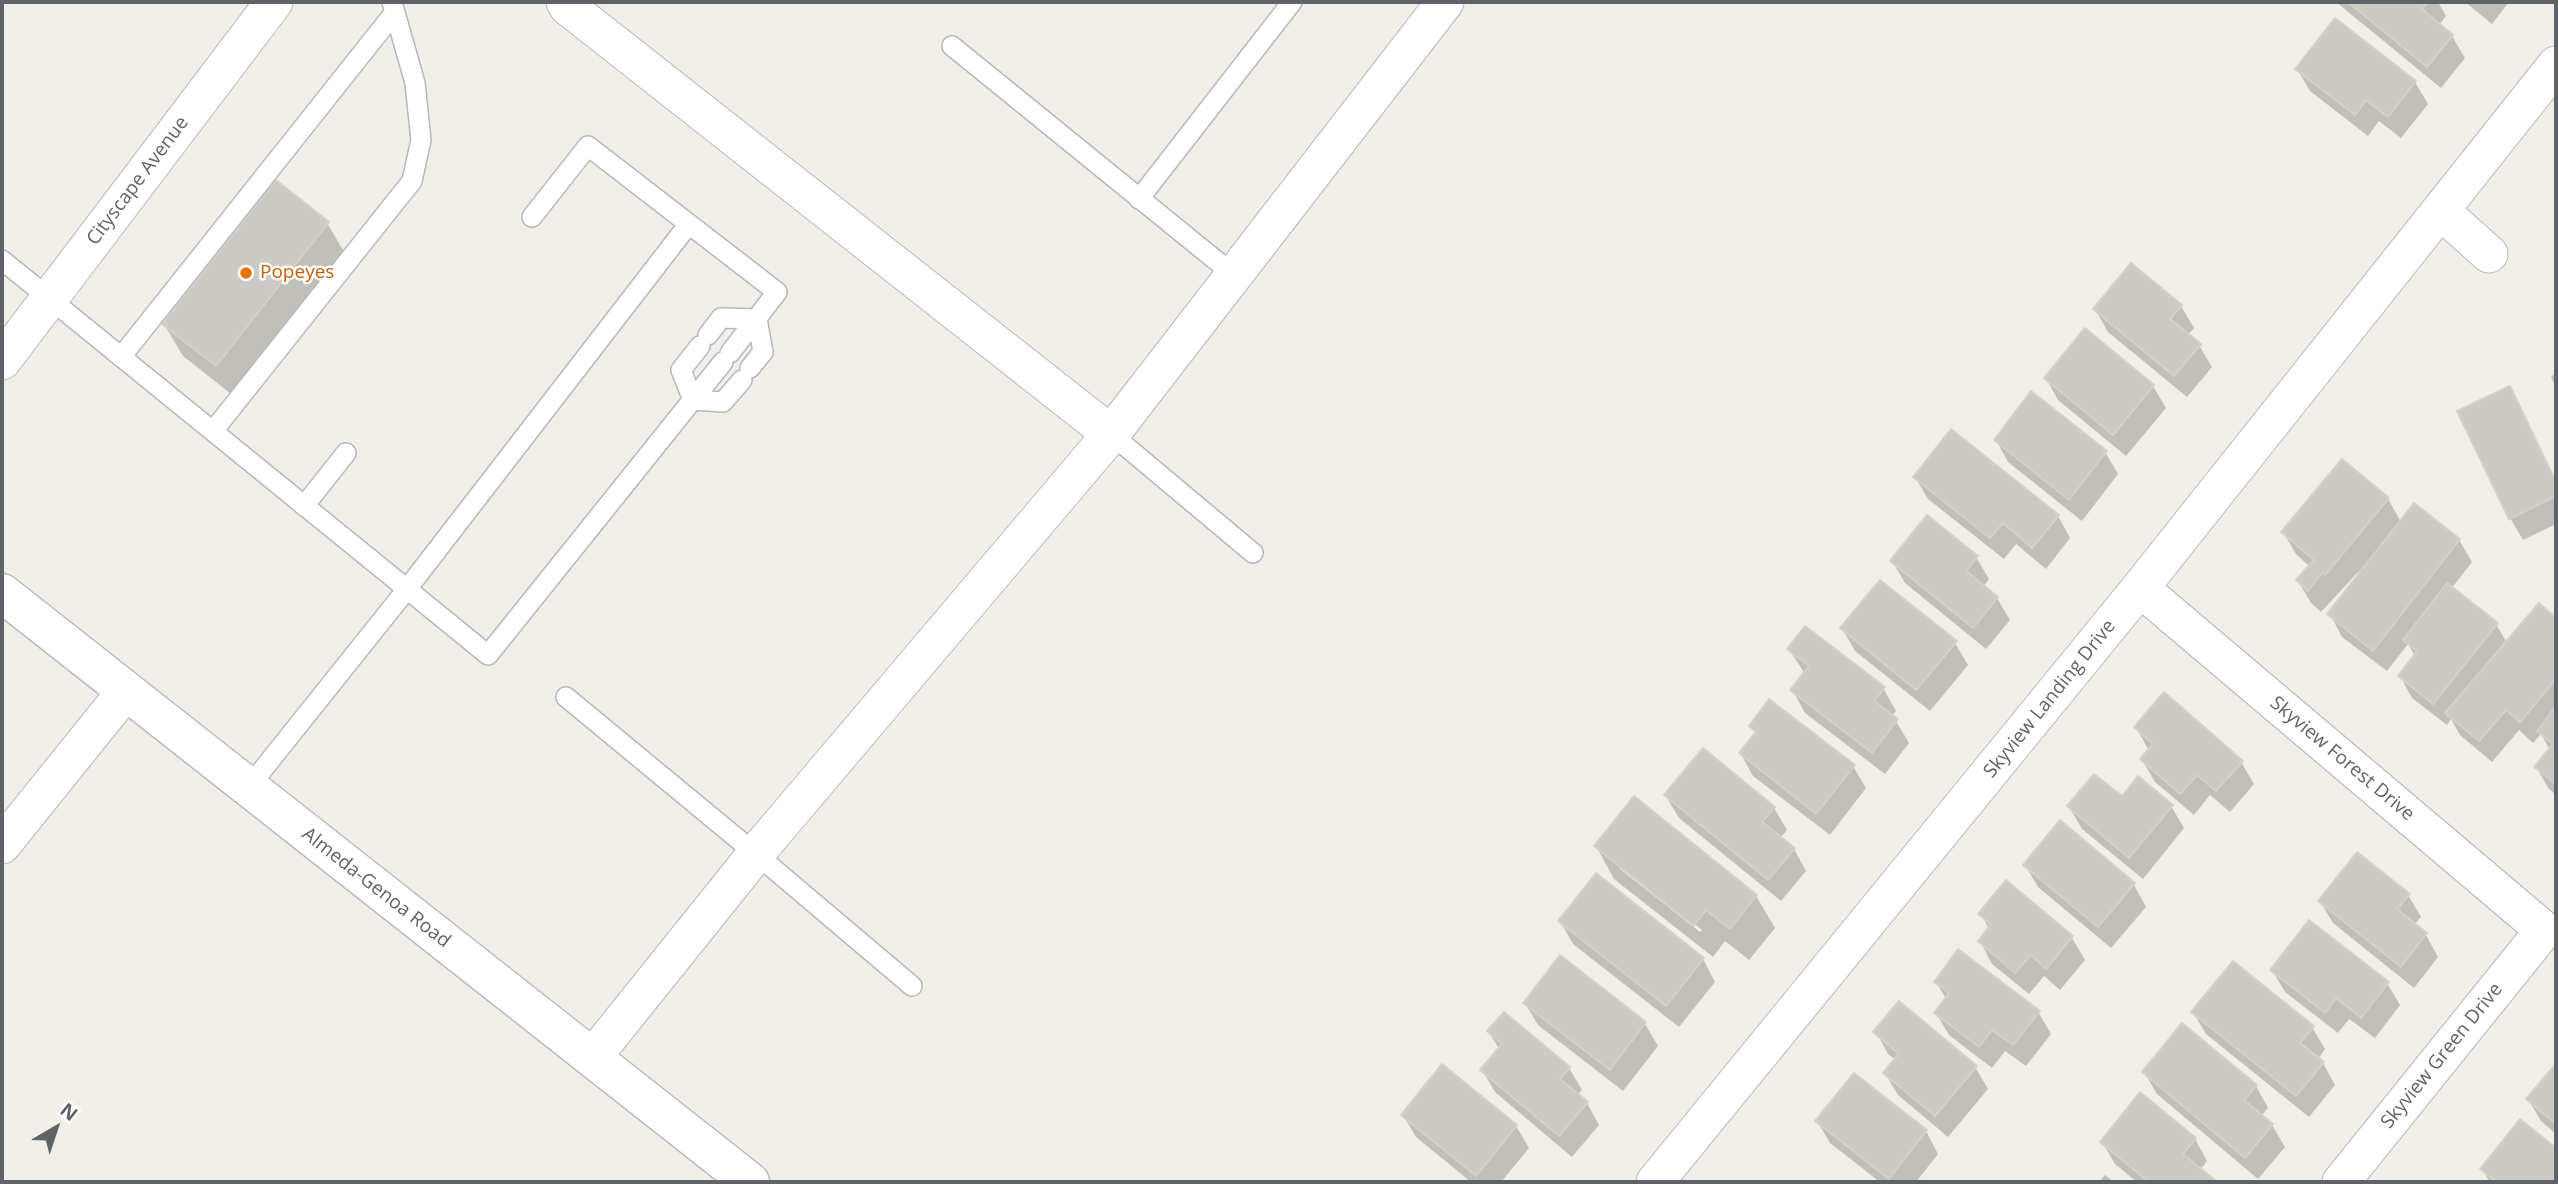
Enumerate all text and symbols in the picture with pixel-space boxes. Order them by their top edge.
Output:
street label: Cityscape Avenue [82,112,194,250]
place label: Popeyes [260,262,334,284]
marker: Popeyes [238,265,254,281]
street label: Skyview Landing Drive [1979,615,2121,783]
street label: Skyview Forest Drive [2265,692,2419,826]
street label: Almeda-Genoa Road [297,823,455,953]
street label: Skyview Green Drive [2376,979,2508,1133]
north arrow [21,1093,91,1163]
text: N [55,1097,83,1127]

